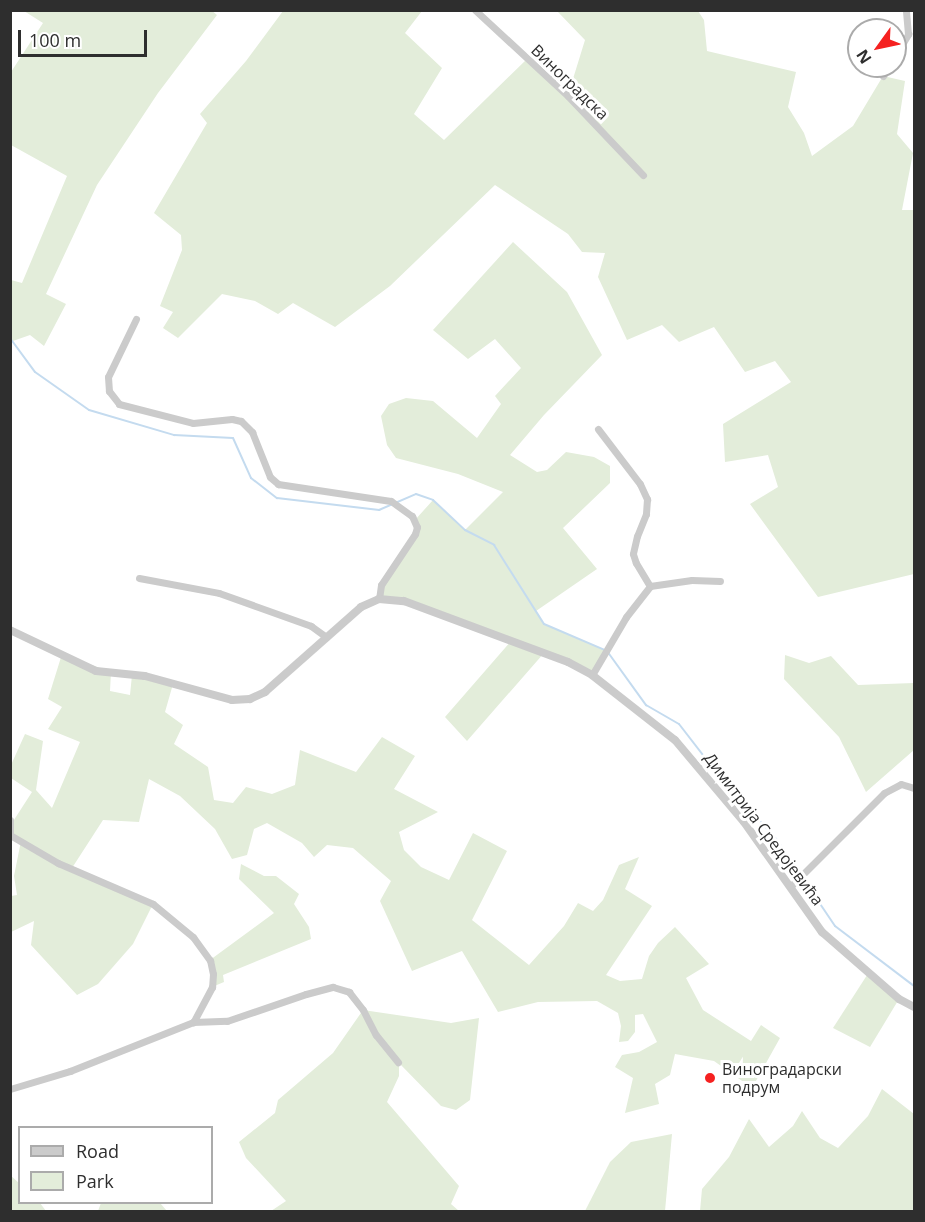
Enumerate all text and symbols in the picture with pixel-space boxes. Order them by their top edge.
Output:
scale bar [21,18,150,56]
north arrow [847,18,907,78]
text: 100 m [29,28,81,52]
street label: Виноградска [527,40,613,124]
text: N [851,45,876,68]
street label: Димитрија Средојевића [700,749,828,909]
place label: Виноградарски подрум [722,1059,842,1097]
marker: Виноградарски подрум [703,1071,717,1085]
legend [18,1126,213,1204]
text: Road [76,1139,119,1163]
text: Park [76,1169,114,1193]

